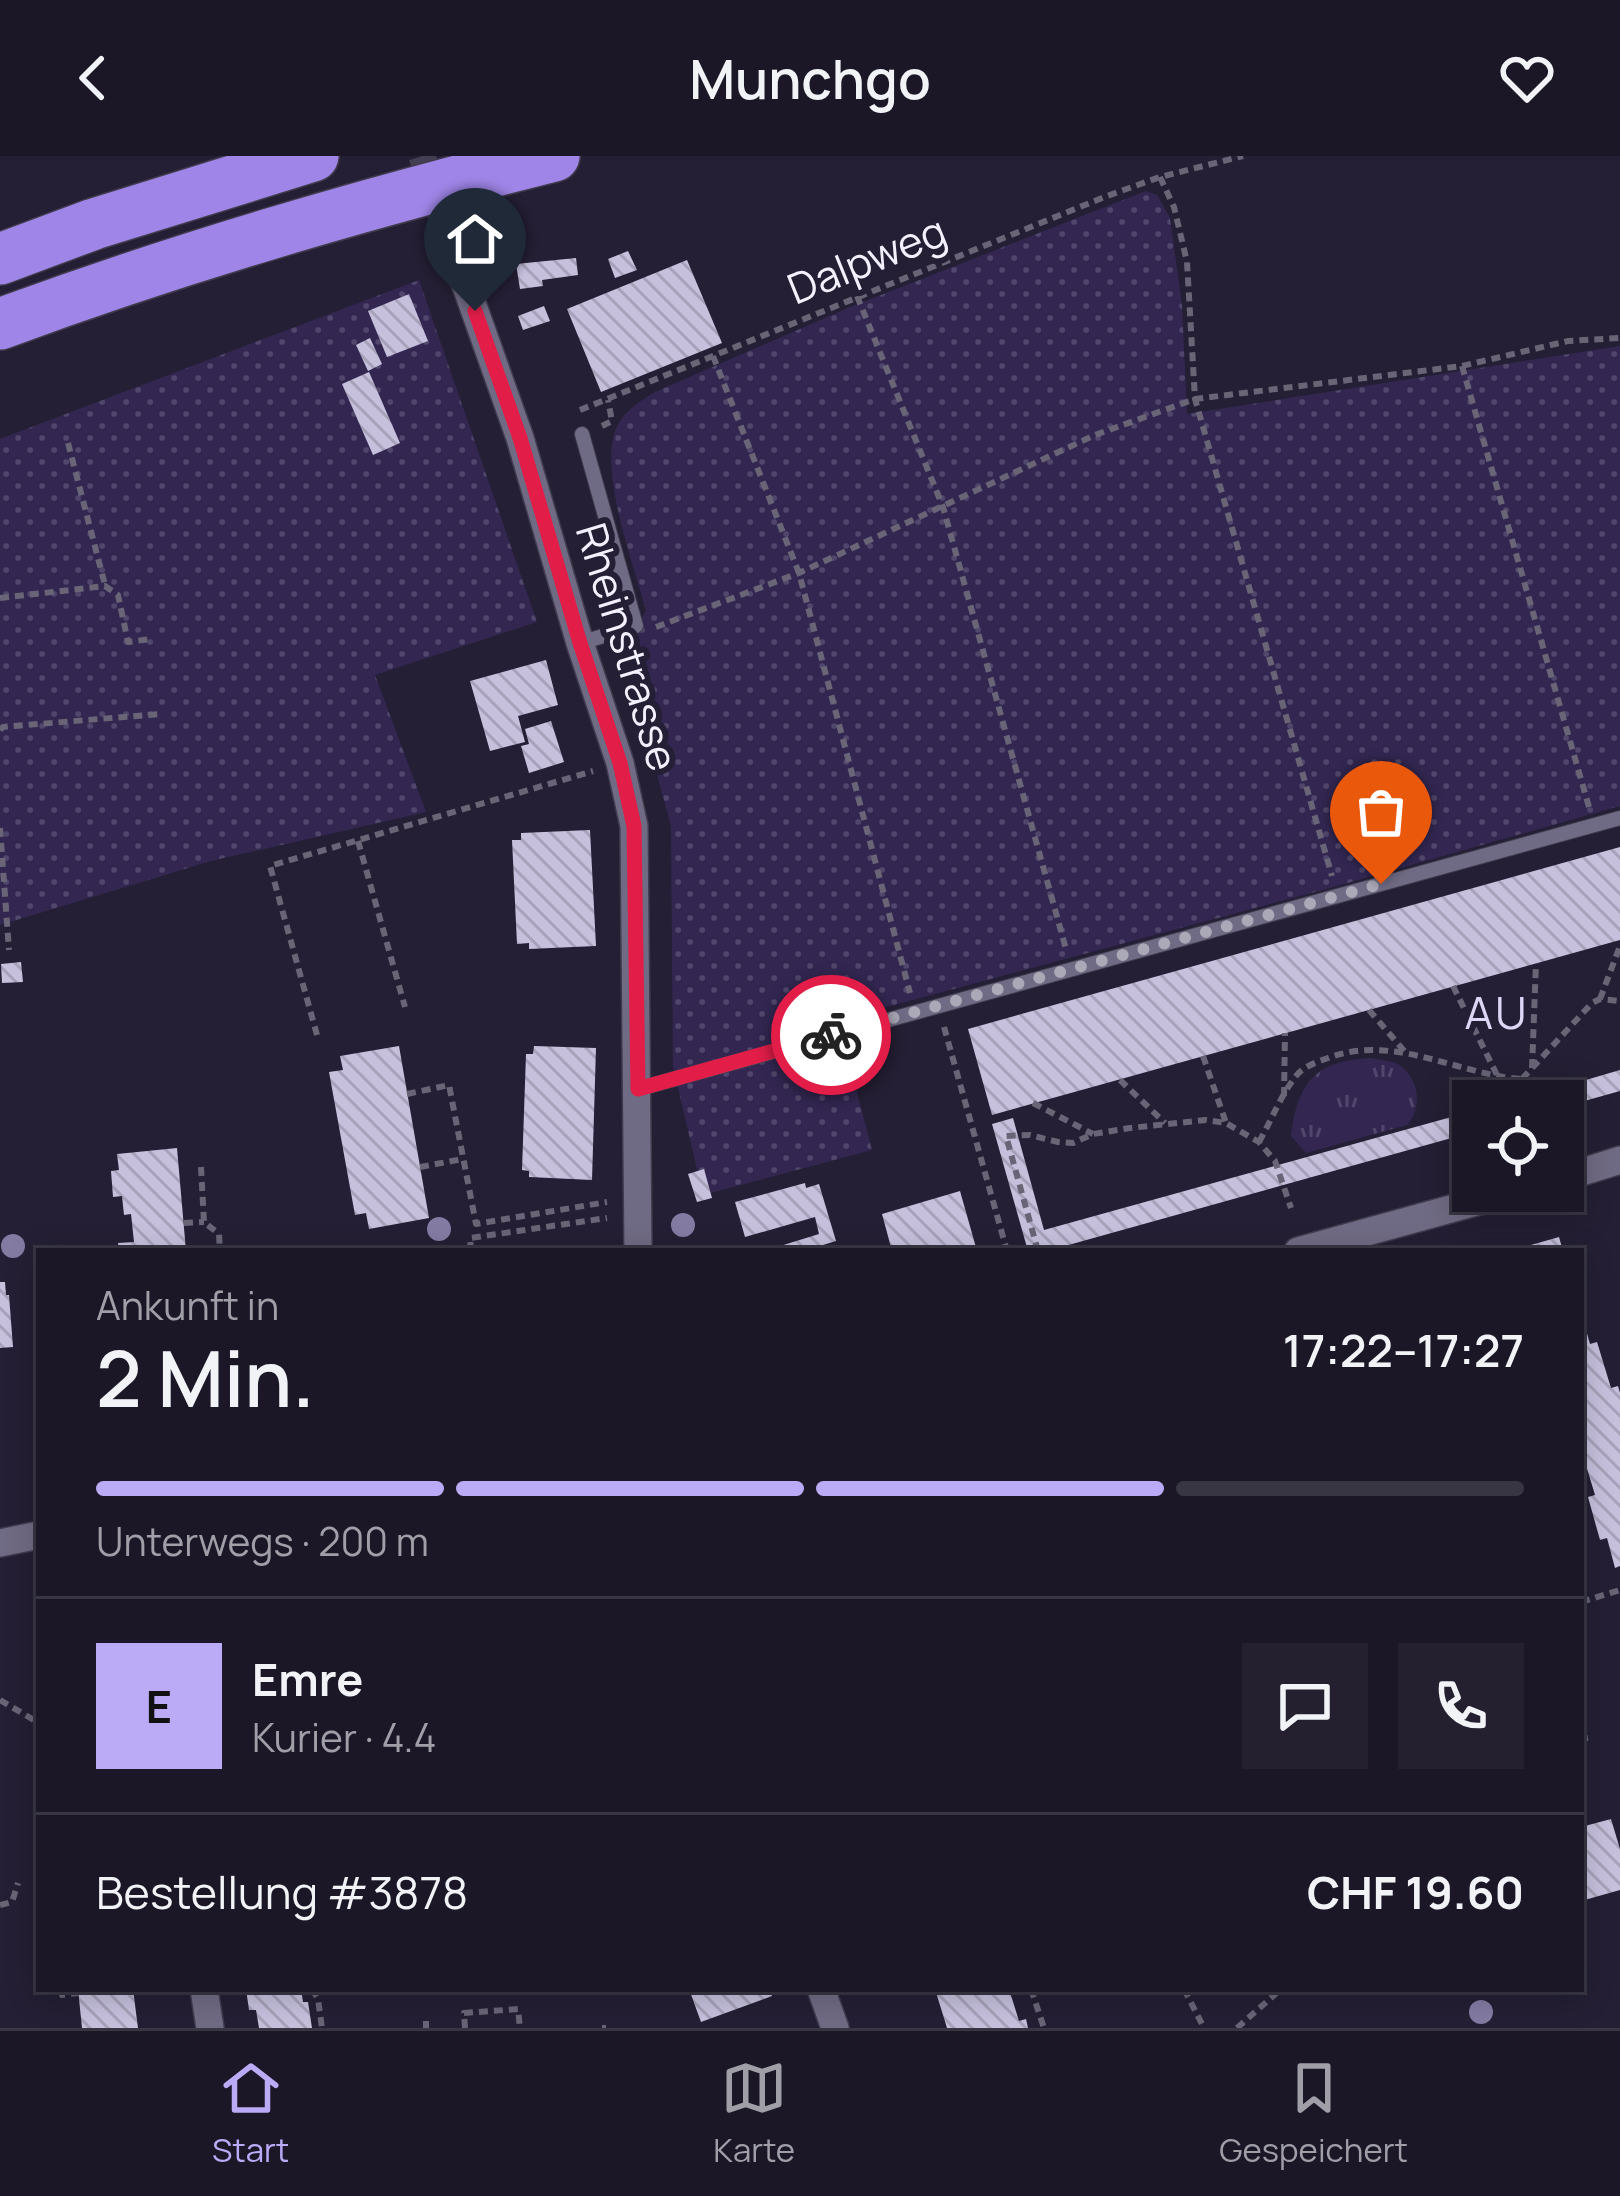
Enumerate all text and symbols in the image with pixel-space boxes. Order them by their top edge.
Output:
text: Munchgo [689,41,931,115]
icon: back [60,45,126,111]
icon: heart [1494,45,1560,111]
pin [424,188,526,311]
street label: Dalpweg [779,201,955,317]
icon: home [442,206,508,272]
street label: Rheinstrasse [563,516,693,778]
pin [1330,761,1432,884]
icon: bag [1348,779,1414,845]
courier [771,975,891,1095]
district label: AU [1464,981,1530,1043]
icon: bike [798,1002,864,1068]
map controls [1452,1080,1584,1212]
button: locate [1452,1080,1584,1212]
text: Ankunft in [96,1278,279,1332]
text: 17:22–17:27 [1283,1319,1524,1381]
text: 2 Min. [96,1324,315,1430]
text: Unterwegs · 200 m [96,1514,429,1568]
button: chat [1242,1643,1368,1769]
button: phone [1398,1643,1524,1769]
text: Emre [252,1648,363,1710]
text: E [146,1675,172,1737]
text: Kurier · 4.4 [252,1710,437,1764]
text: Bestellung #3878 [96,1861,468,1923]
text: CHF 19.60 [1307,1861,1524,1923]
tab: Start [212,2055,289,2172]
tab: Karte [713,2055,795,2172]
tab: Gespeichert [1219,2055,1408,2172]

